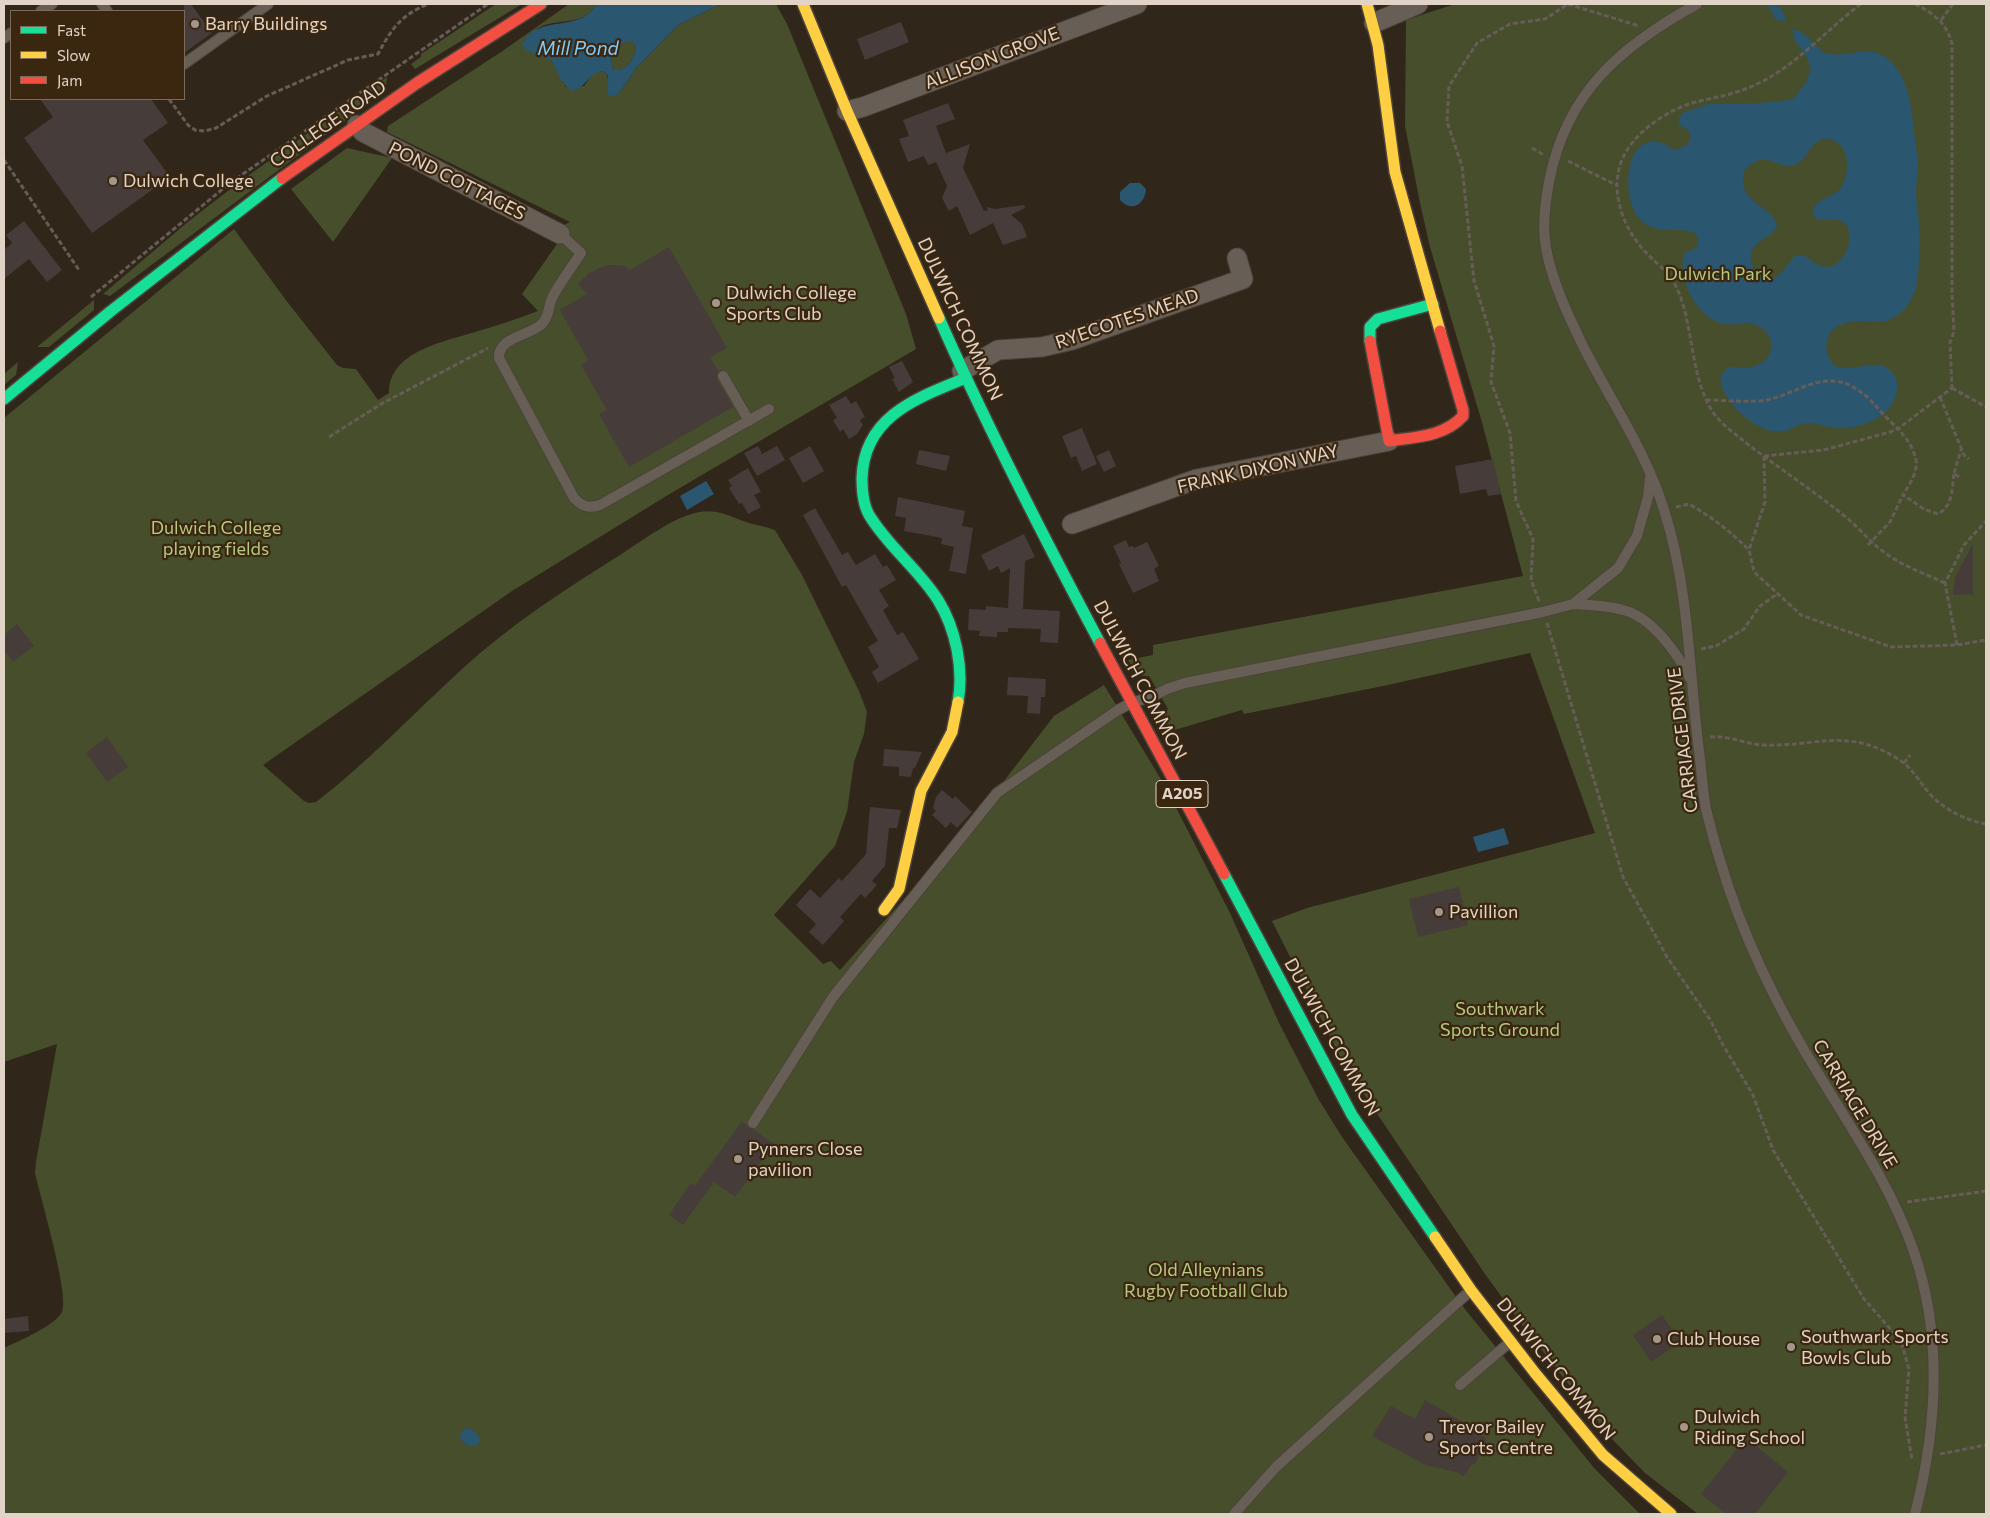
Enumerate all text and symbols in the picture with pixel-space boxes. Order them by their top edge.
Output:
legend [10,10,185,100]
place label: Barry Buildings [205,13,327,35]
marker: Barry Buildings [189,18,201,30]
text: Fast [57,21,86,39]
street label: ALLISON GROVE [922,22,1062,94]
water label: Mill Pond [537,38,619,60]
text: Slow [57,46,90,64]
text: Jam [57,71,82,89]
street label: COLLEGE ROAD [266,76,390,172]
street label: POND COTTAGES [385,137,529,225]
place label: Dulwich College [123,170,253,192]
marker: Dulwich College [107,175,119,187]
street label: DULWICH COMMON [913,234,1007,404]
park label: Dulwich Park [1664,263,1772,285]
place label: Dulwich College Sports Club [726,282,856,324]
street label: RYECOTES MEAD [1052,284,1202,354]
marker: Dulwich College Sports Club [710,297,722,309]
street label: FRANK DIXON WAY [1175,440,1341,498]
park label: Dulwich College playing fields [151,517,281,560]
street label: DULWICH COMMON [1089,597,1191,763]
street label: CARRIAGE DRIVE [1663,666,1703,814]
road number: A205 [1156,781,1208,808]
place label: Pavillion [1449,901,1518,923]
marker: Pavillion [1433,906,1445,918]
street label: DULWICH COMMON [1280,954,1384,1120]
park label: Southwark Sports Ground [1440,998,1560,1040]
street label: CARRIAGE DRIVE [1808,1036,1902,1172]
place label: Pynners Close pavilion [748,1138,862,1180]
marker: Pynners Close pavilion [732,1153,744,1165]
park label: Old Alleynians Rugby Football Club [1124,1259,1288,1302]
street label: DULWICH COMMON [1492,1293,1620,1445]
place label: Southwark Sports Bowls Club [1801,1326,1949,1368]
place label: Club House [1667,1328,1760,1350]
marker: Club House [1651,1333,1663,1345]
marker: Southwark Sports Bowls Club [1785,1341,1797,1353]
place label: Dulwich Riding School [1694,1406,1805,1448]
place label: Trevor Bailey Sports Centre [1439,1416,1553,1458]
marker: Dulwich Riding School [1678,1421,1690,1433]
marker: Trevor Bailey Sports Centre [1423,1431,1435,1443]

